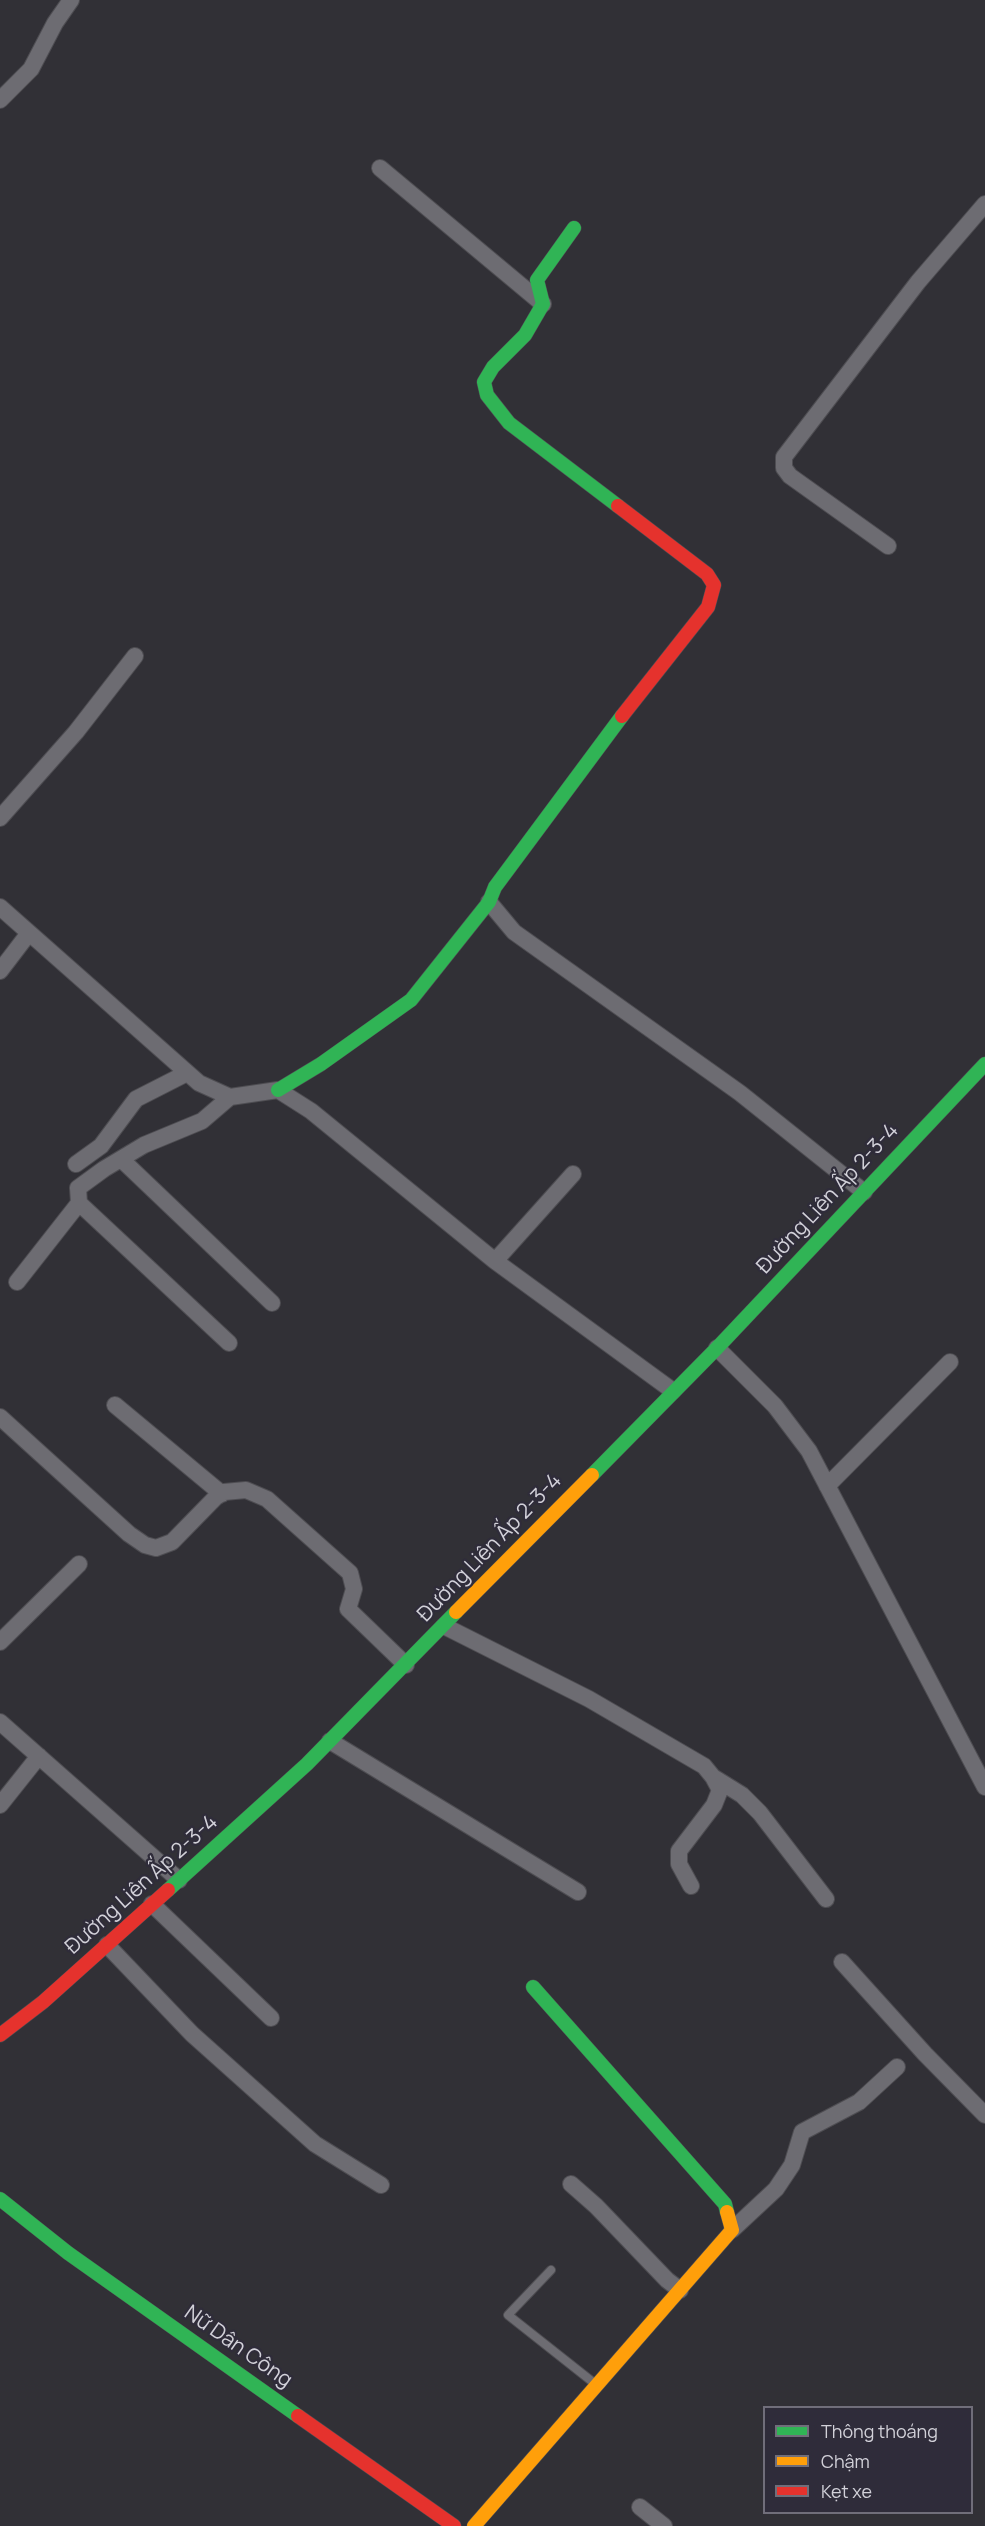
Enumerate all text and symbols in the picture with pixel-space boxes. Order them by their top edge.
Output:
street label: Đường Liên Ấp 2-3-4 [752,1119,904,1279]
street label: Đường Liên Ấp 2-3-4 [413,1469,567,1627]
street label: Đường Liên Ấp 2-3-4 [61,1810,223,1960]
street label: Nữ Dân Công [179,2301,297,2393]
legend [763,2406,973,2514]
text: Thông thoáng [821,2419,938,2443]
text: Chậm [821,2449,870,2473]
text: Kẹt xe [821,2479,872,2503]

